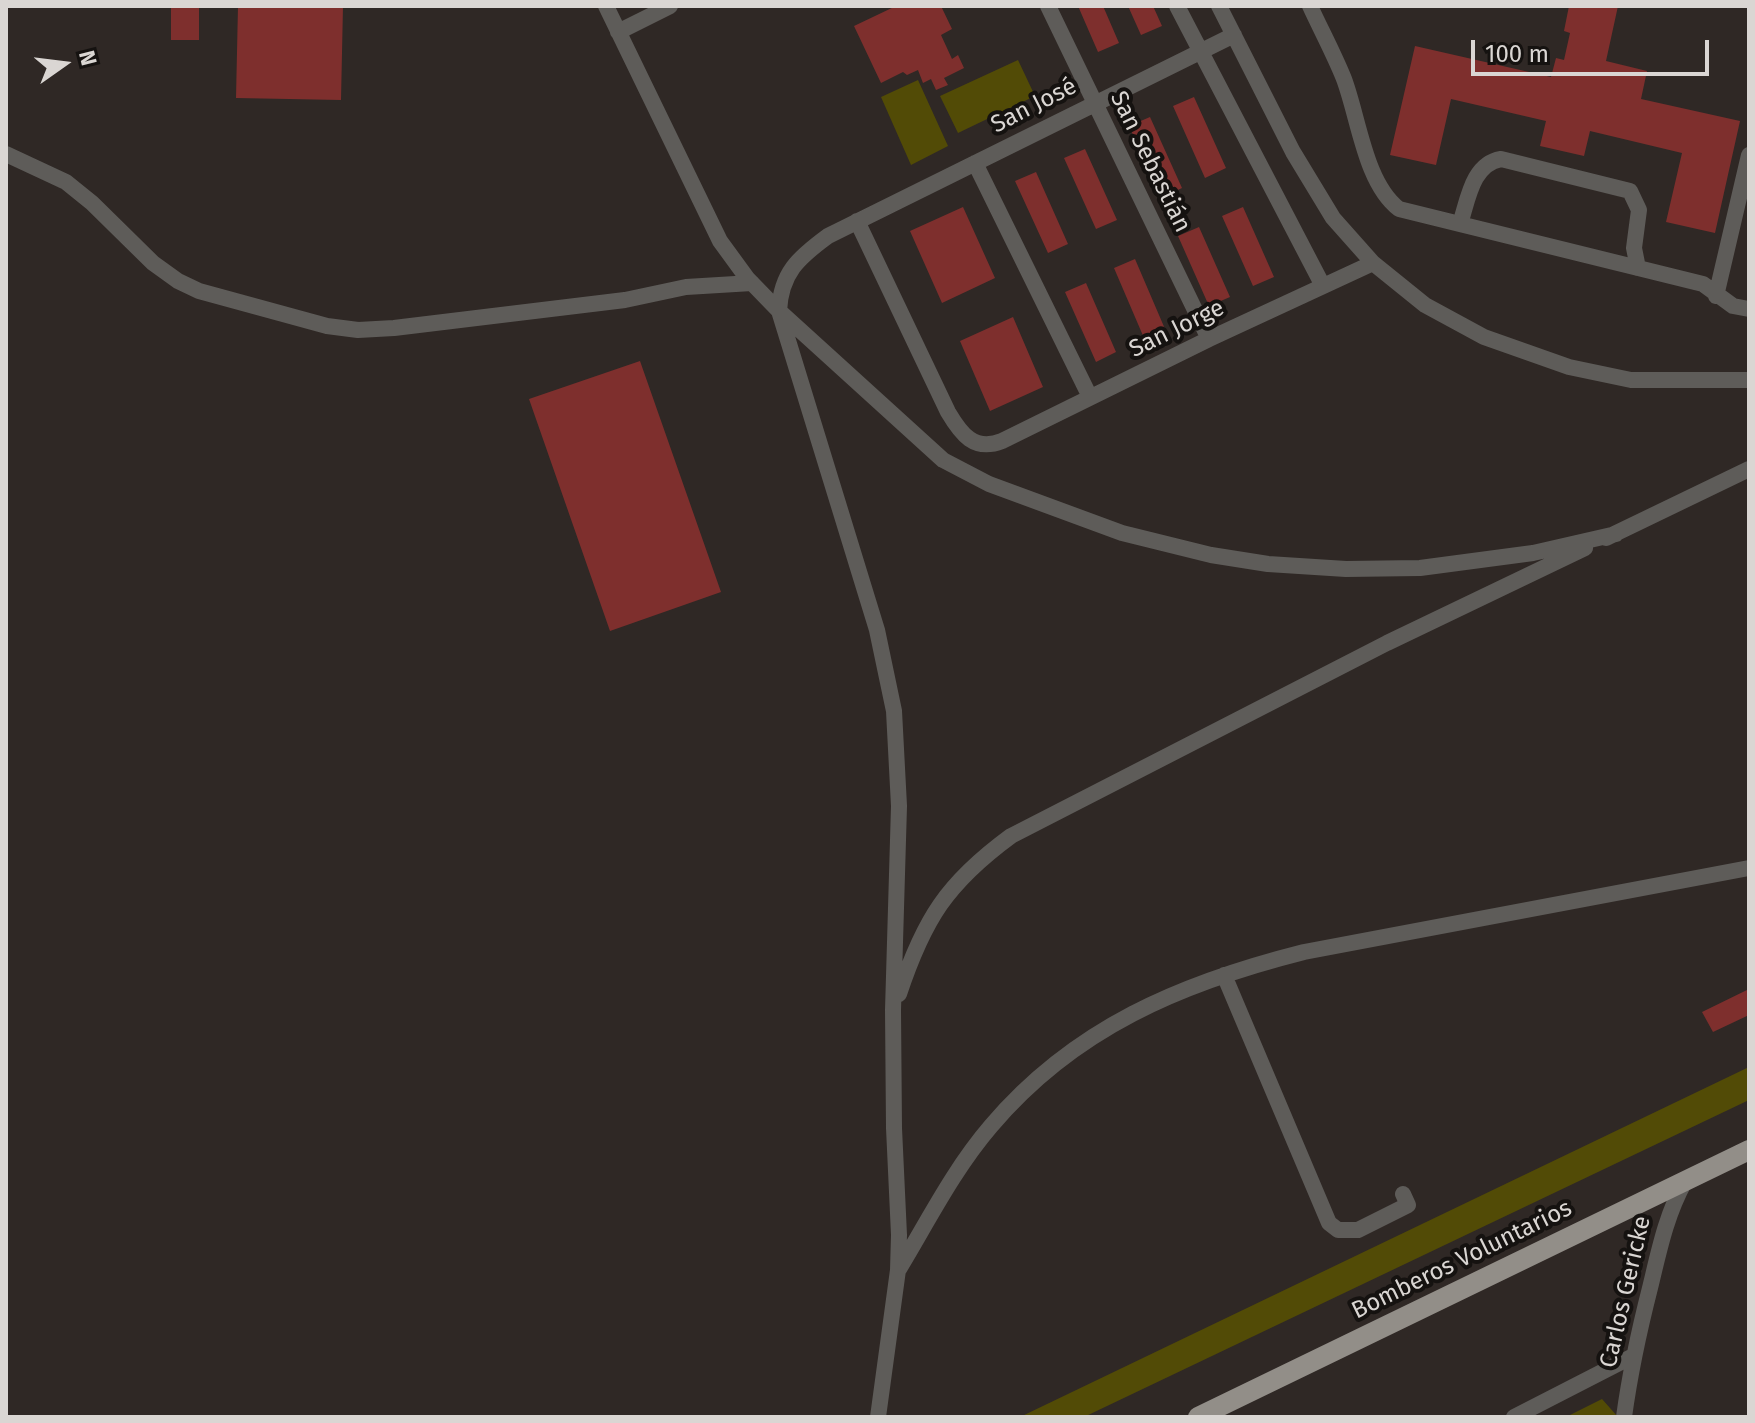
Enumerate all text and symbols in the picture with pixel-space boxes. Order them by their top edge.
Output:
north arrow [24,24,104,104]
scale bar [1475,24,1713,74]
text: 100 m [1485,40,1549,68]
text: N [73,48,103,68]
street label: San José [986,72,1082,140]
street label: San Sebastián [1103,87,1197,237]
street label: San Jorge [1125,294,1229,364]
street label: Bomberos Voluntarios [1347,1194,1577,1326]
street label: Carlos Gericke [1595,1213,1657,1371]

